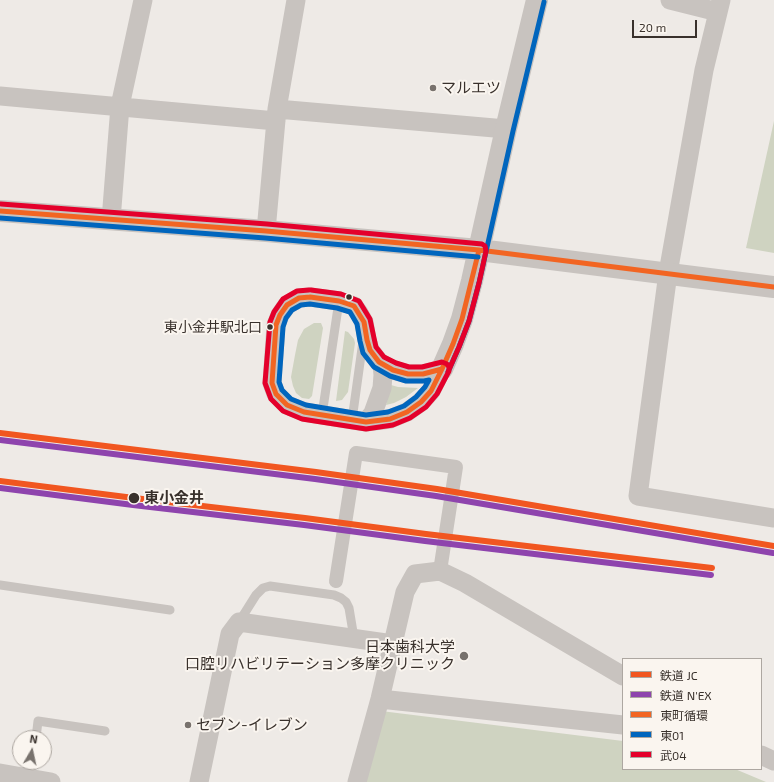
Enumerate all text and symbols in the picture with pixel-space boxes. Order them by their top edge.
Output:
scale bar [634,12,699,38]
text: 20 m [639,20,666,34]
place label: マルエツ [441,79,501,97]
marker: マルエツ [428,83,438,93]
unlabelled marker [344,292,354,302]
place label: 東小金井駅北口 [164,319,262,335]
marker: 東小金井駅北口 [265,322,275,332]
place label: 東小金井 [144,489,204,507]
marker: 東小金井 [127,491,141,505]
place label: 日本歯科大学 口腔リハビリテーション多摩クリニック [185,638,455,673]
marker: 日本歯科大学 口腔リハビリテーション多摩クリニック [458,650,470,662]
legend [622,658,762,770]
text: 鉄道 JC [660,668,698,682]
text: 鉄道 N'EX [660,688,712,702]
text: 東町循環 [660,708,708,722]
place label: セブン-イレブン [196,716,308,734]
marker: セブン-イレブン [183,720,193,730]
text: 東01 [660,728,684,742]
north arrow [12,730,52,770]
text: N [29,732,39,746]
text: 武04 [660,748,687,762]

